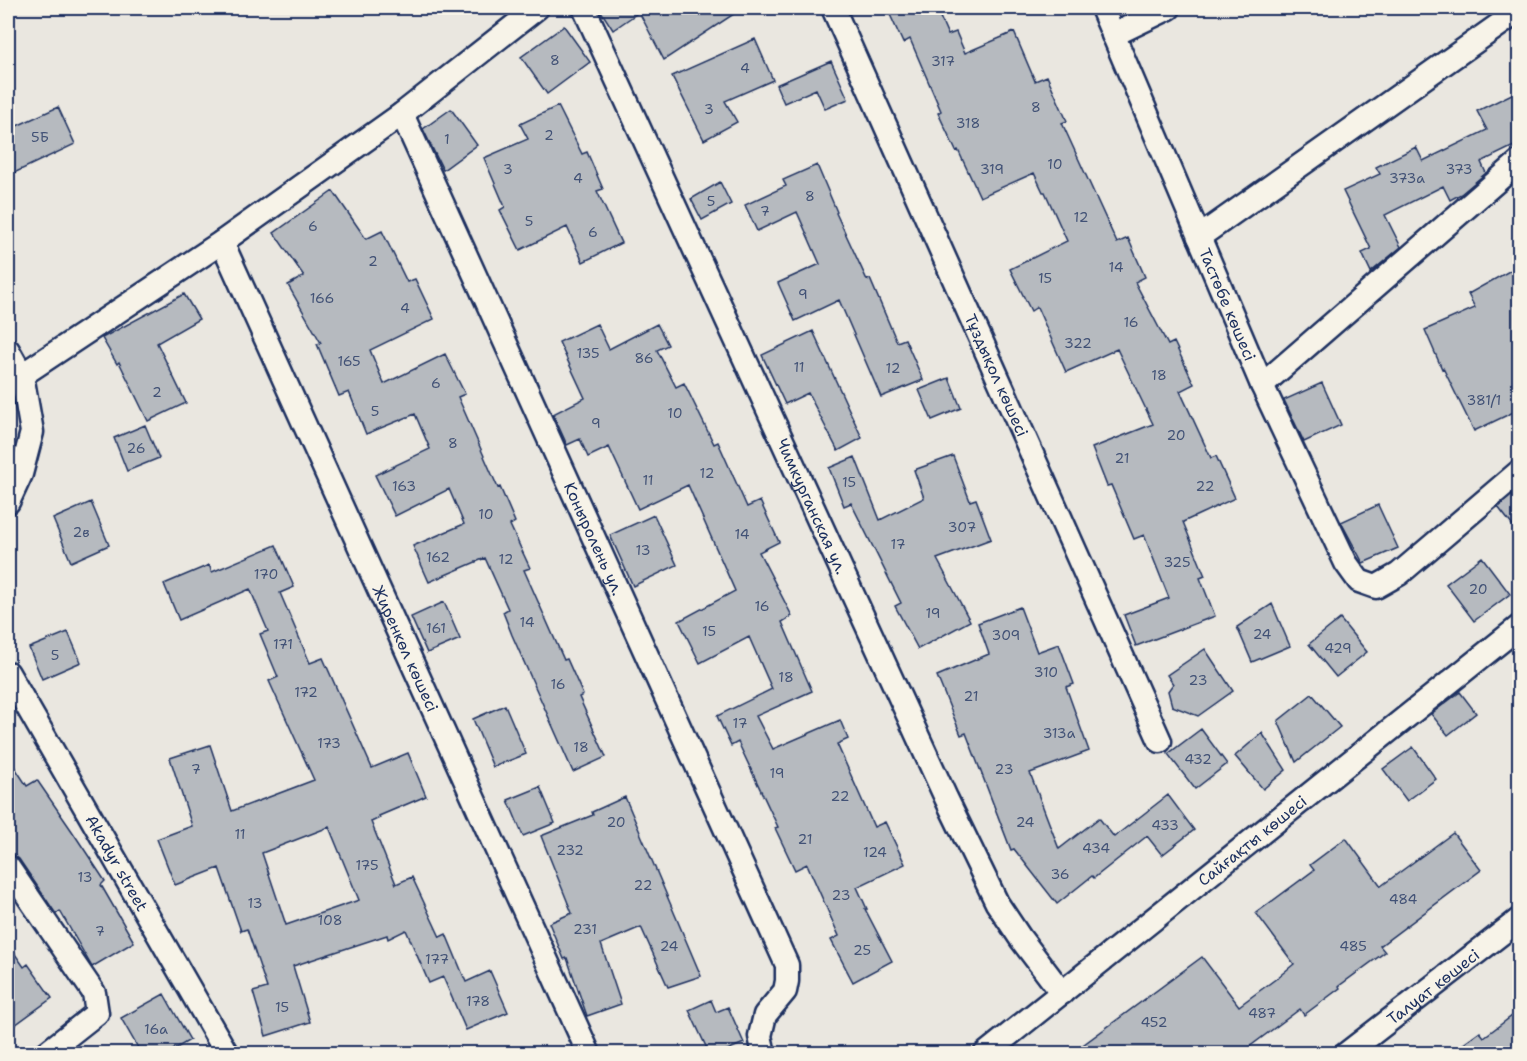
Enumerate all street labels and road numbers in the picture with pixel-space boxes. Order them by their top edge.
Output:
street label: Тастөбе көшесі [1195,245,1261,364]
street label: Тұздықол көшесі [960,310,1033,440]
street label: Чимкурганская ул. [772,435,852,577]
street label: Коныролень ул. [559,479,629,599]
street label: Жиренкөл көшесі [368,582,443,715]
street label: Сайғақты көшесі [1193,790,1311,890]
street label: Akadyr street [81,811,153,915]
street label: Талуат көшесі [1382,944,1484,1029]

